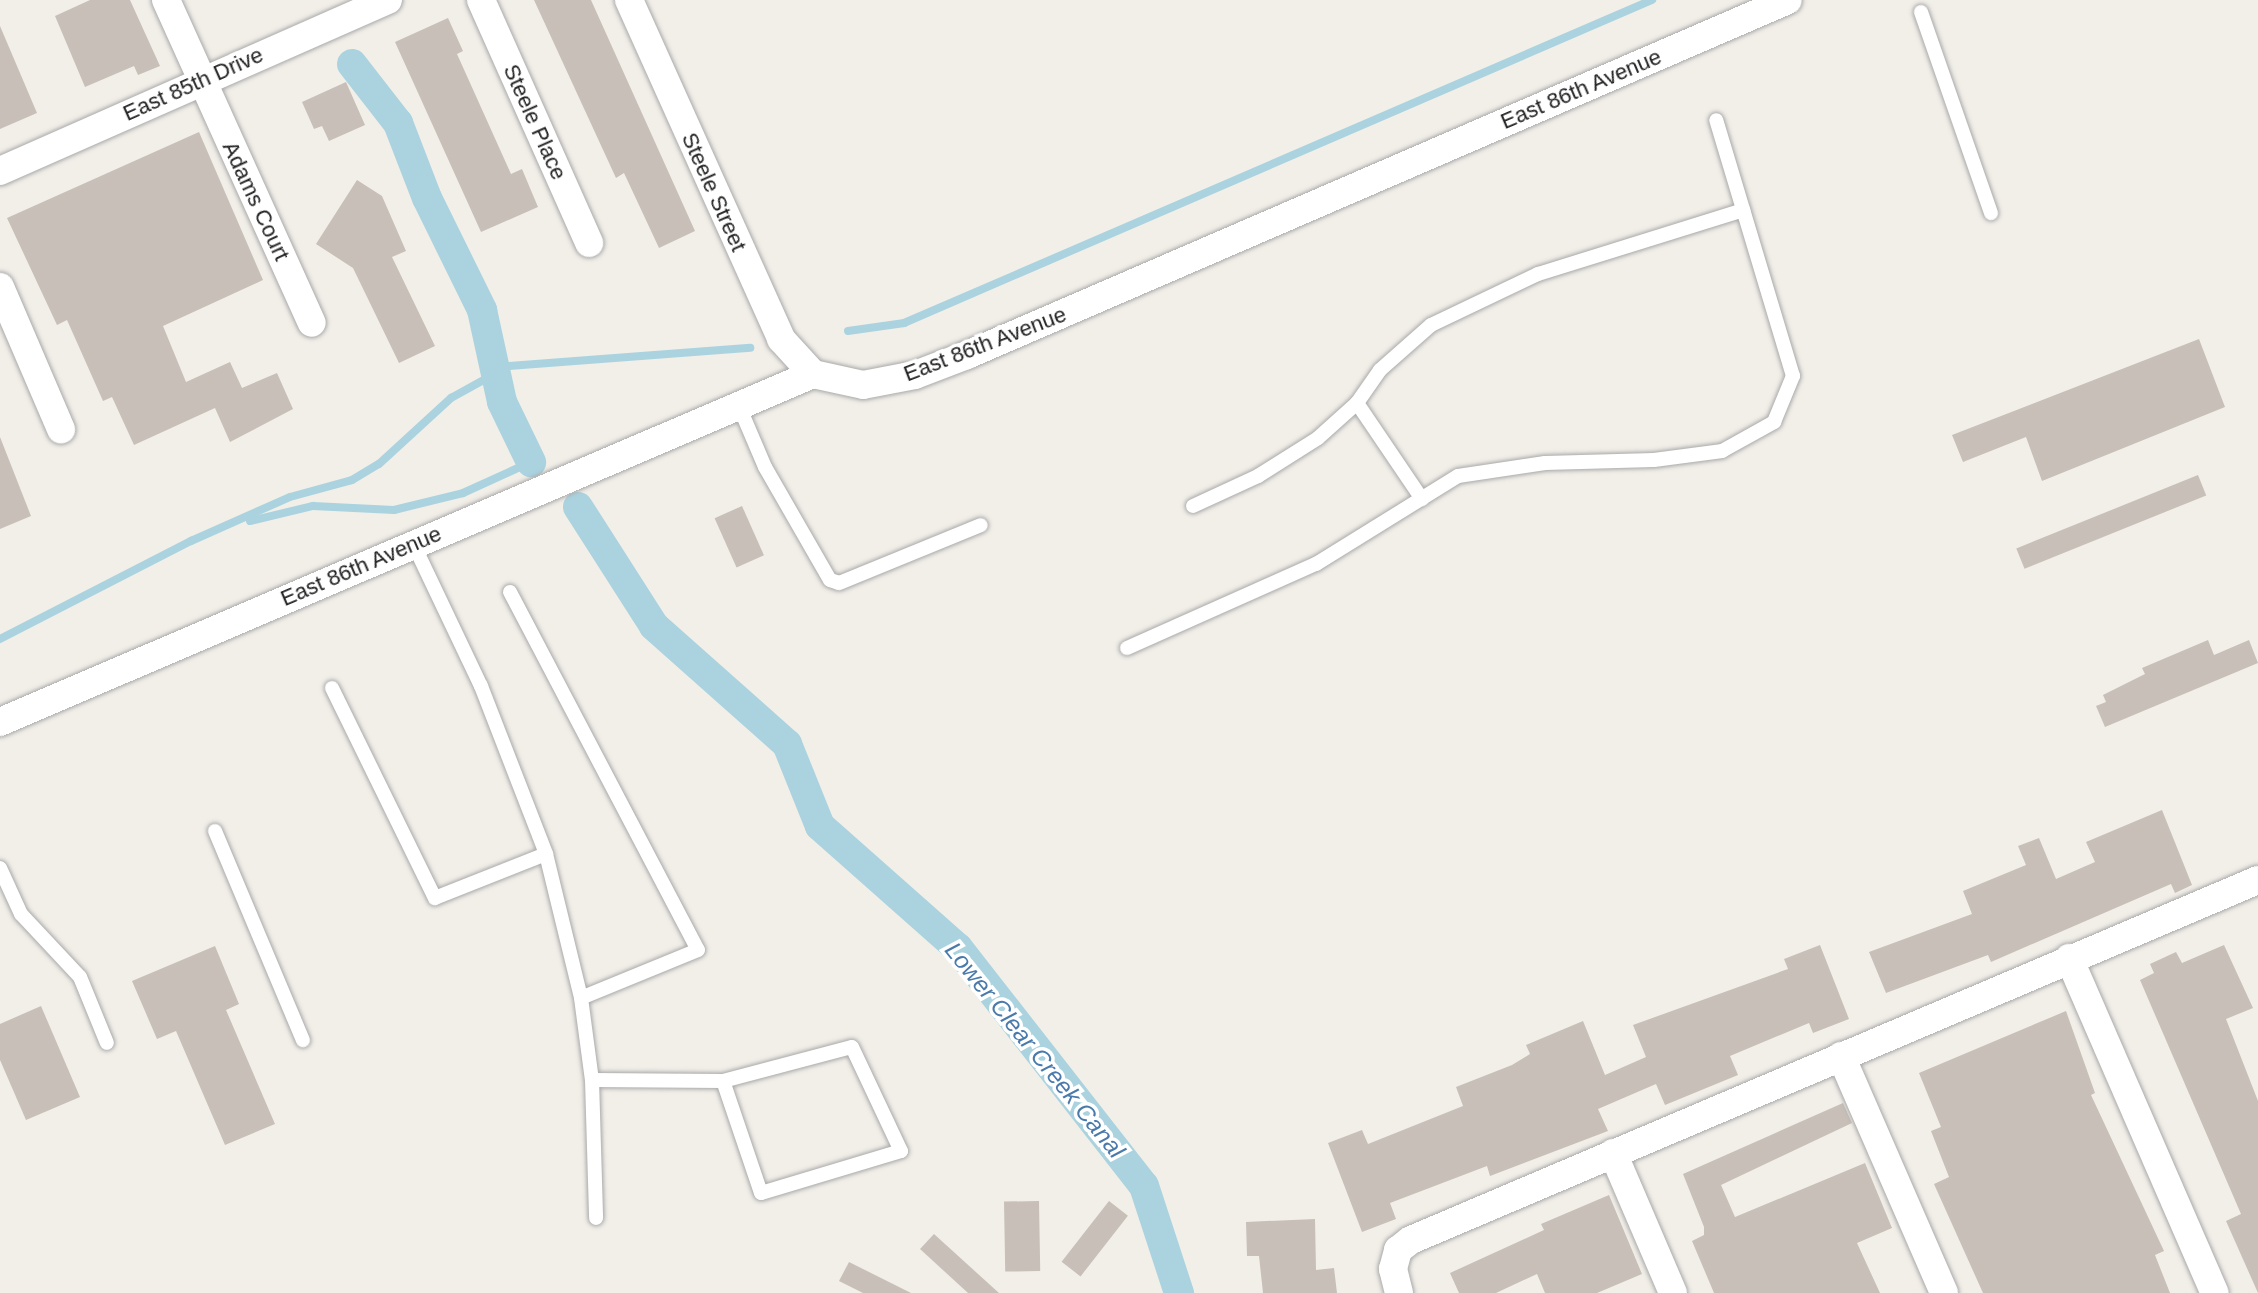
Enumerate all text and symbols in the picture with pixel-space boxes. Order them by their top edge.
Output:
street label: East 85th Drive [119,41,267,127]
street label: East 86th Avenue [1496,43,1666,135]
street label: Steele Place [498,60,572,184]
street label: Steele Street [676,129,752,255]
street label: Adams Court [217,137,295,265]
street label: East 86th Avenue [899,301,1071,387]
street label: East 86th Avenue [276,520,446,612]
water label: Lower Clear Creek Canal [939,936,1131,1164]

